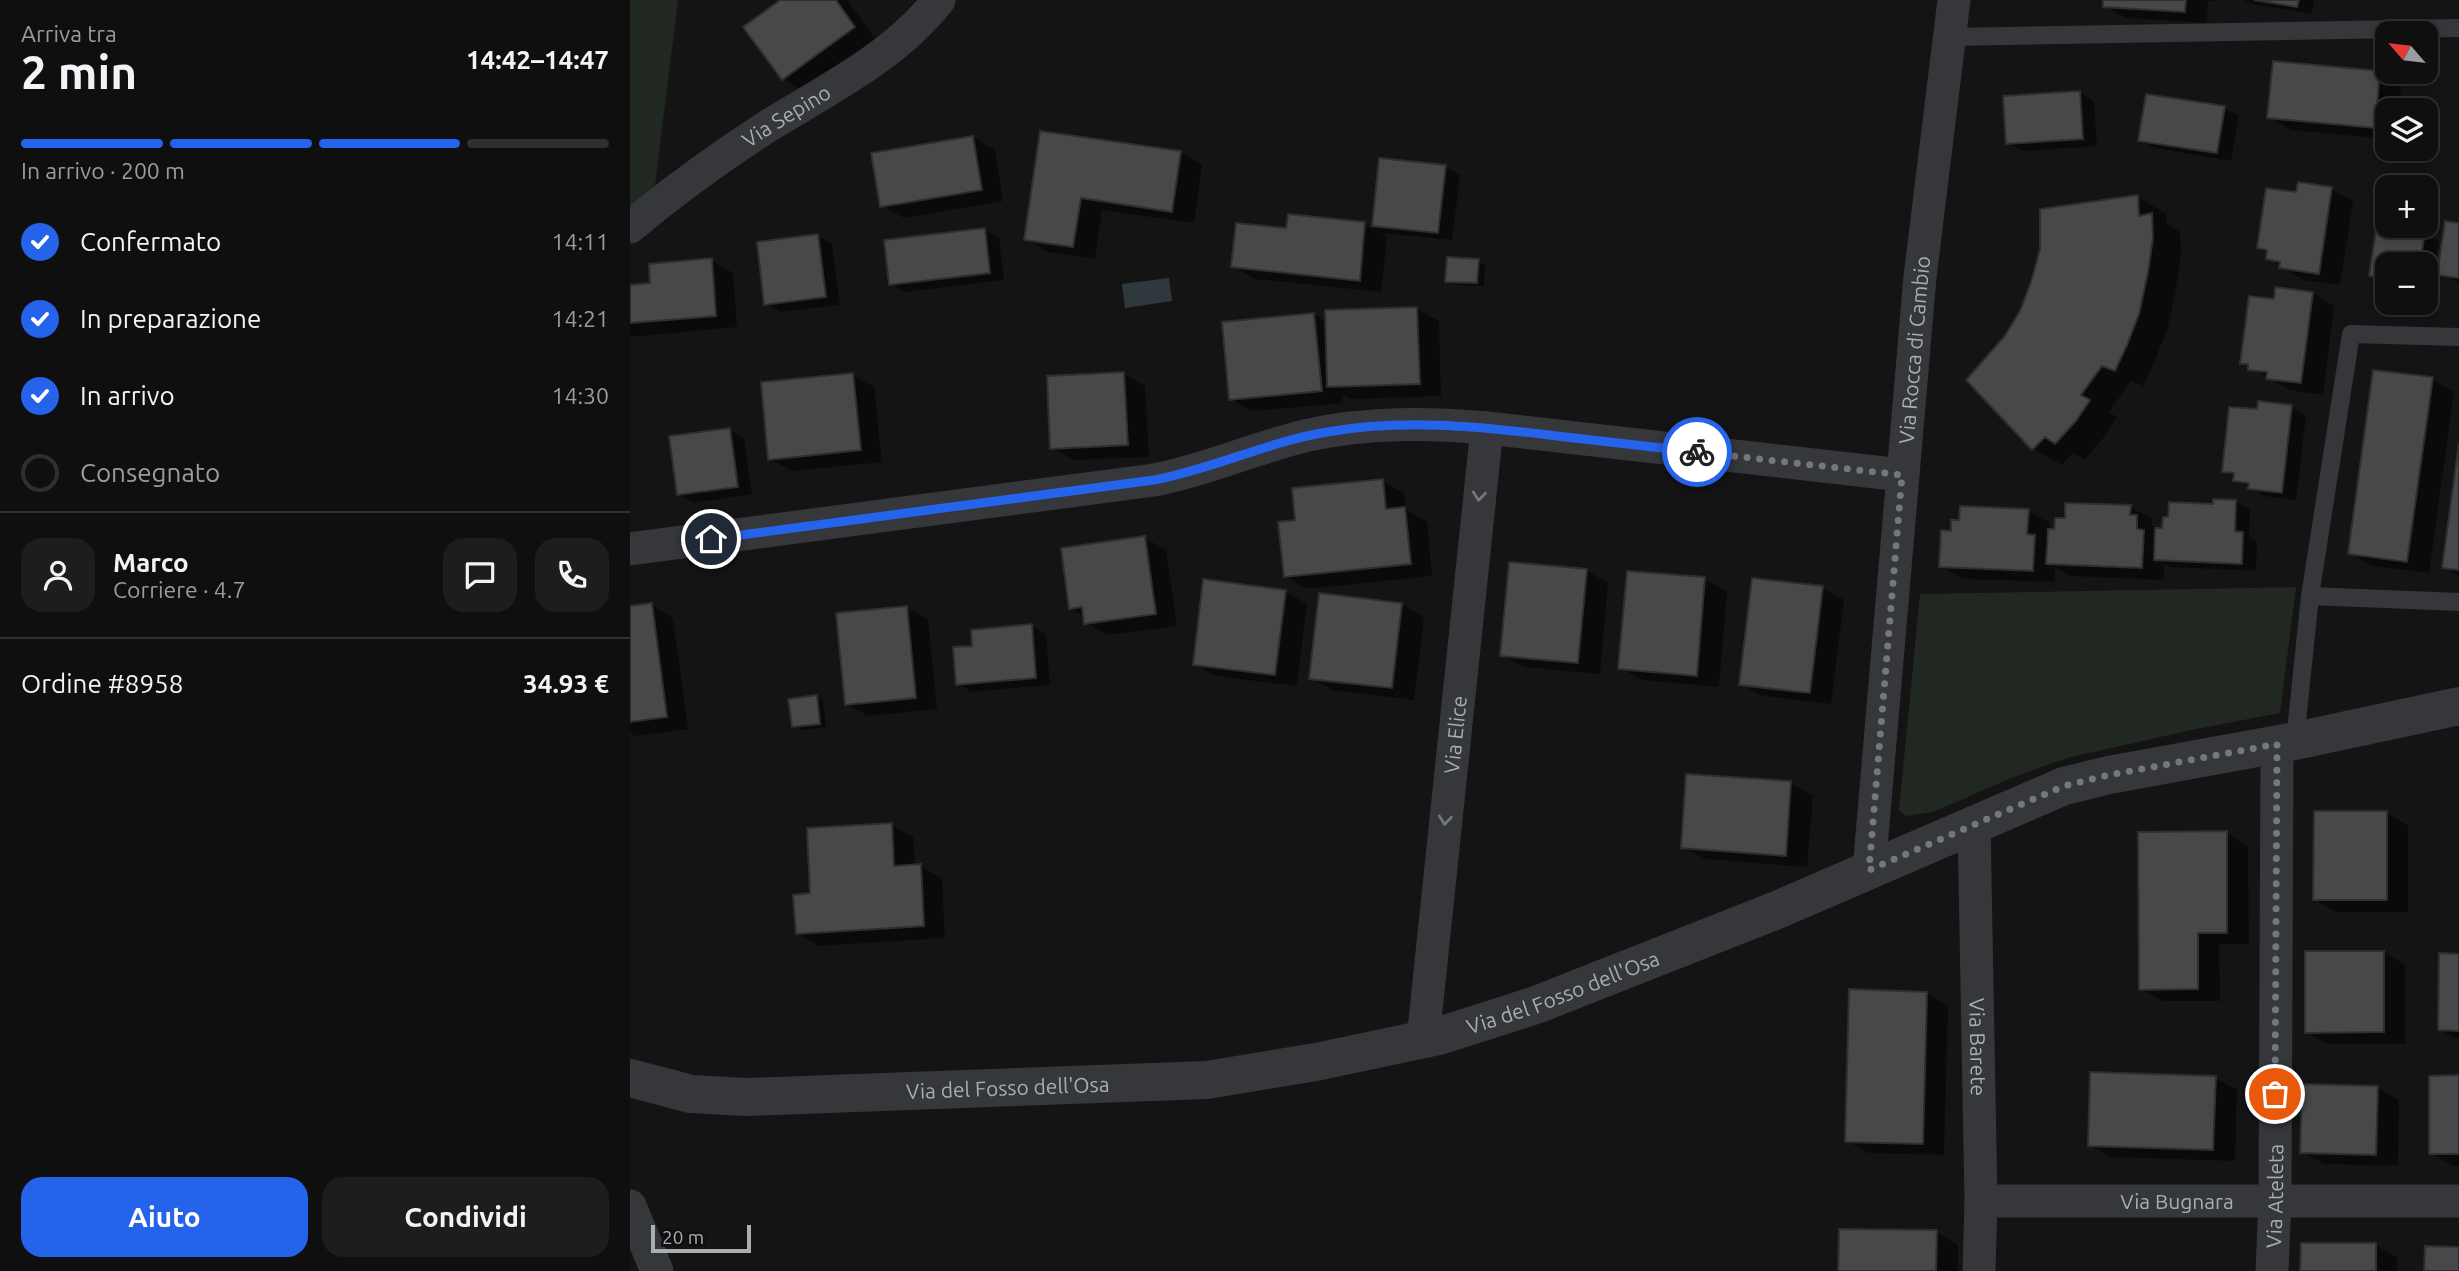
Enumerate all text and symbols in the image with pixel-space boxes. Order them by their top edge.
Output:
text: Arriva tra [21,21,117,46]
north arrow [2375,21,2438,84]
map controls [2375,21,2438,315]
text: 14:42–14:47 [466,45,609,74]
text: 2 min [21,46,137,98]
street label: Via Sepino [737,80,835,152]
button: layers [2375,98,2438,161]
text: In arrivo · 200 m [21,158,185,183]
button: + [2375,175,2438,238]
icon: check [21,223,59,261]
text: Confermato [80,227,221,256]
text: 14:11 [551,229,609,254]
button: − [2375,252,2438,315]
street label: Via Rocca di Cambio [1894,254,1934,445]
icon: check [21,300,59,338]
text: In preparazione [80,304,261,333]
text: 14:21 [551,306,609,331]
icon: check [21,377,59,415]
text: In arrivo [80,381,175,410]
text: 14:30 [551,383,609,408]
courier [1662,417,1732,487]
icon: bike [1678,433,1716,471]
text: Consegnato [80,458,220,487]
one-way arrow [1472,490,1487,502]
pin [681,509,741,569]
icon: home [692,520,730,558]
button: person [21,538,95,612]
button: chat [443,538,517,612]
button: phone [535,538,609,612]
text: Marco [113,548,189,577]
text: Corriere · 4.7 [113,577,245,602]
text: Ordine #8958 [21,669,183,698]
text: 34.93 € [523,669,609,698]
street label: Via Elice [1439,694,1471,775]
one-way arrow [1438,814,1453,825]
street label: Via del Fosso dell'Osa [1463,946,1663,1038]
street label: Via Barete [1965,998,1991,1096]
pin [2245,1064,2305,1124]
street label: Via del Fosso dell'Osa [906,1072,1110,1103]
icon: bag [2256,1075,2294,1113]
street label: Via Ateleta [2261,1144,2287,1249]
button: Aiuto [21,1177,308,1257]
button: Condividi [322,1177,609,1257]
street label: Via Bugnara [2120,1189,2234,1213]
scale bar [651,1222,751,1254]
text: 20 m [662,1226,704,1248]

